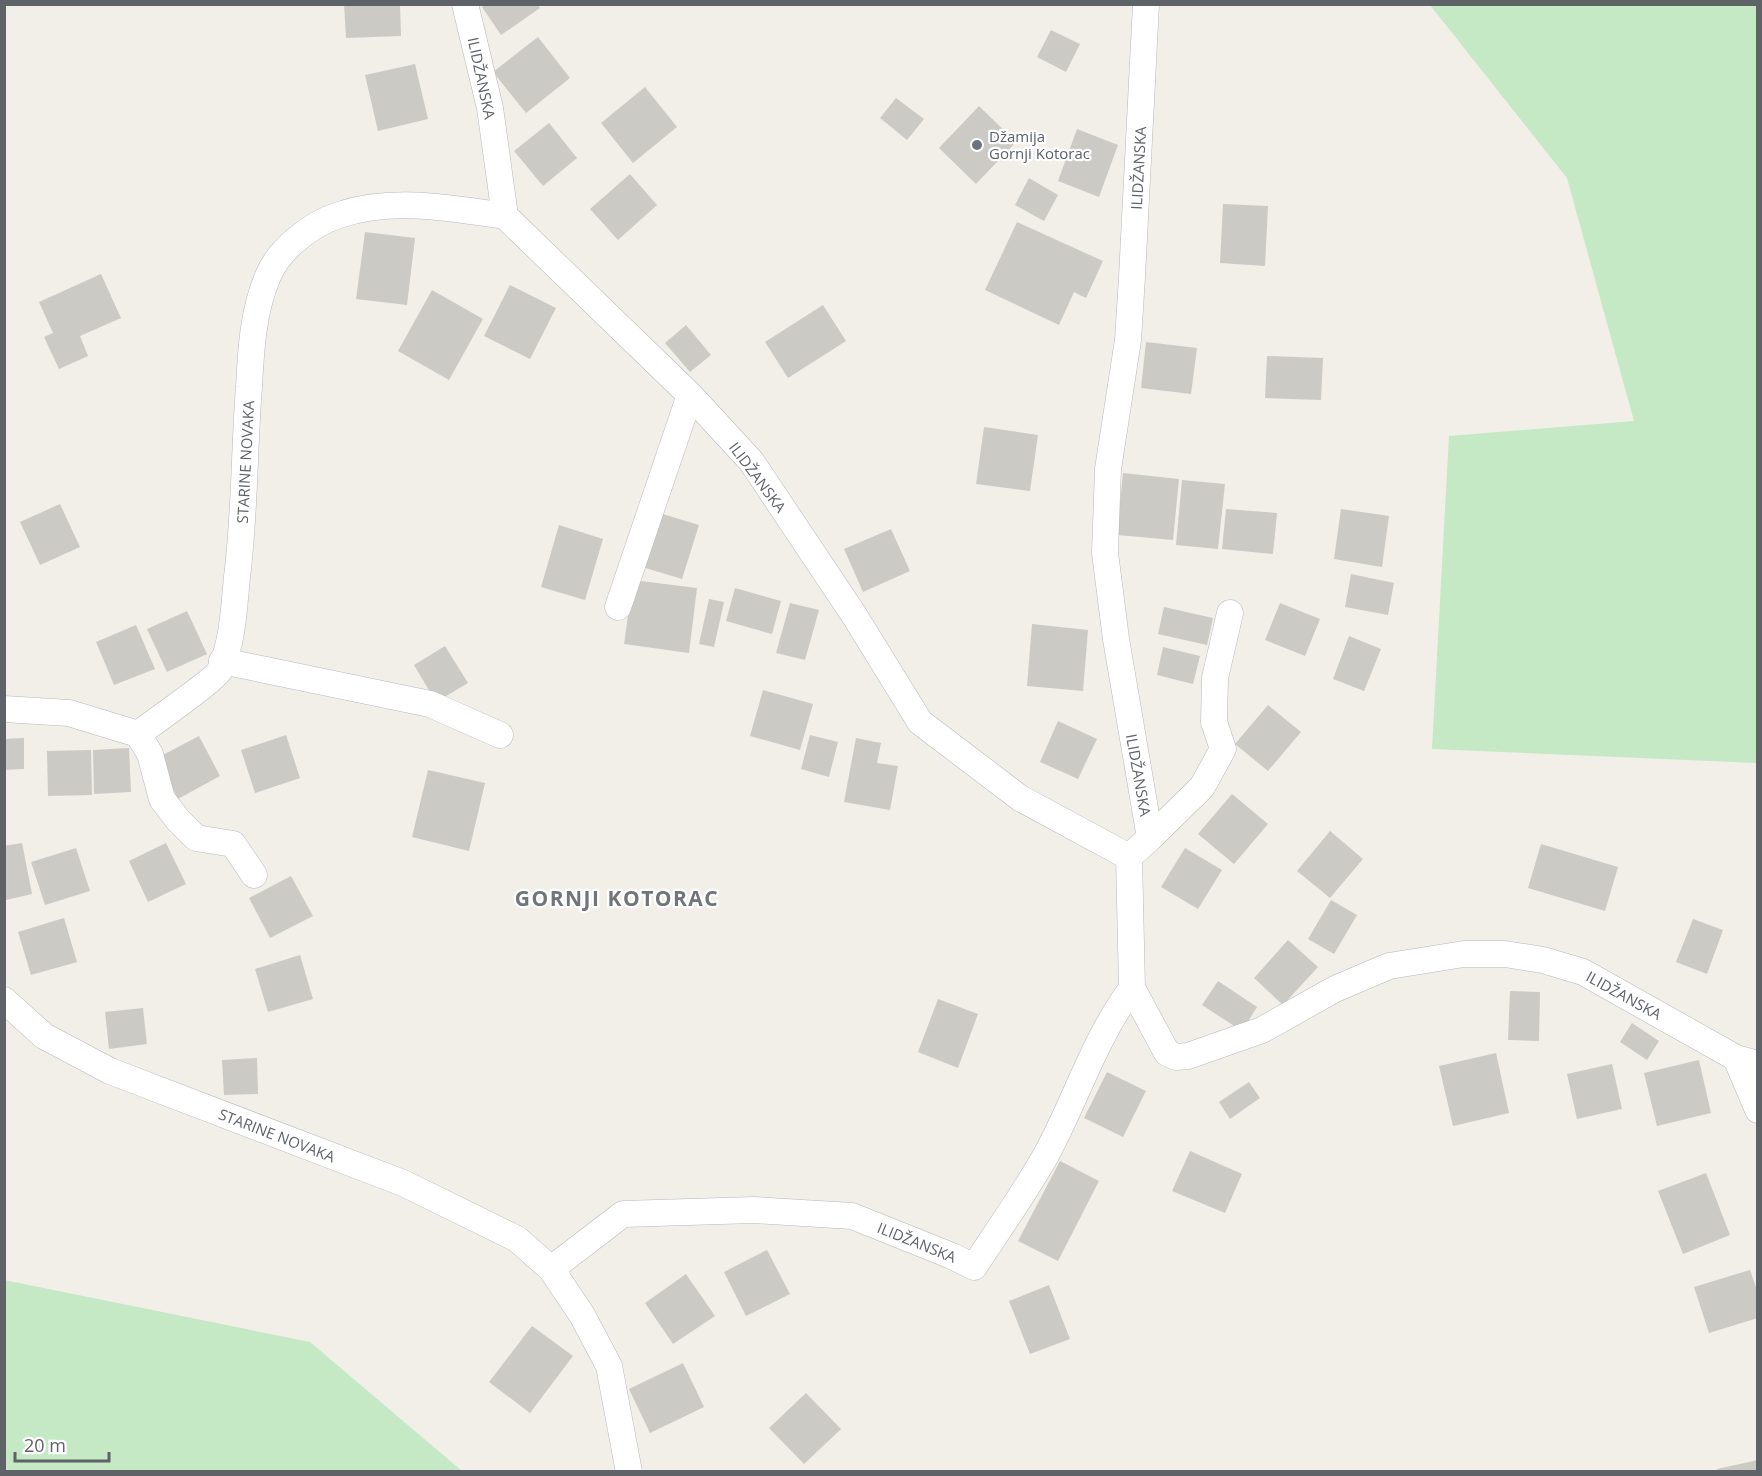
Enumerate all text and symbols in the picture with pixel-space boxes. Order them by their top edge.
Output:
street label: ILIDŽANSKA [464,35,501,121]
street label: ILIDŽANSKA [1126,125,1150,210]
place label: Džamija Gornji Kotorac [989,126,1090,163]
marker: Džamija Gornji Kotorac [970,138,984,152]
street label: STARINE NOVAKA [232,400,258,524]
street label: ILIDŽANSKA [725,438,791,517]
street label: ILIDŽANSKA [1122,732,1156,818]
district label: GORNJI KOTORAC [515,884,719,912]
street label: ILIDŽANSKA [1583,966,1666,1024]
street label: STARINE NOVAKA [216,1104,338,1167]
street label: ILIDŽANSKA [875,1217,960,1267]
scale bar [15,1425,110,1463]
text: 20 m [24,1433,66,1457]

